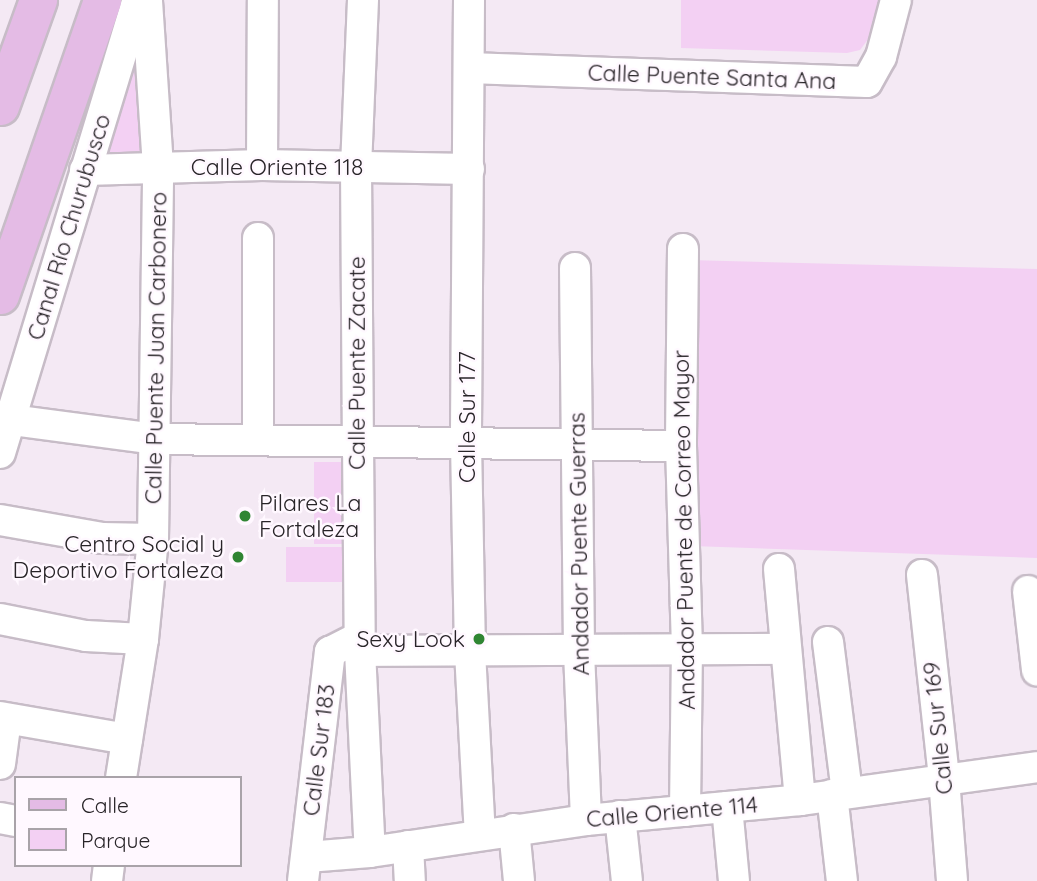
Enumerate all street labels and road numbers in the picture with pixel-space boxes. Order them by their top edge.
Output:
street label: Calle Puente Santa Ana [587,59,837,95]
street label: Canal Río Churubusco [21,111,117,343]
street label: Calle Oriente 118 [191,153,363,181]
street label: Calle Puente Juan Carbonero [139,192,173,504]
street label: Calle Puente Zacate [343,256,371,470]
street label: Andador Puente de Correo Mayor [667,350,701,710]
street label: Calle Sur 177 [453,351,481,483]
street label: Andador Puente Guerras [563,412,595,676]
street label: Calle Sur 169 [917,660,959,796]
street label: Calle Sur 183 [297,682,341,818]
street label: Calle Oriente 114 [585,791,759,833]

